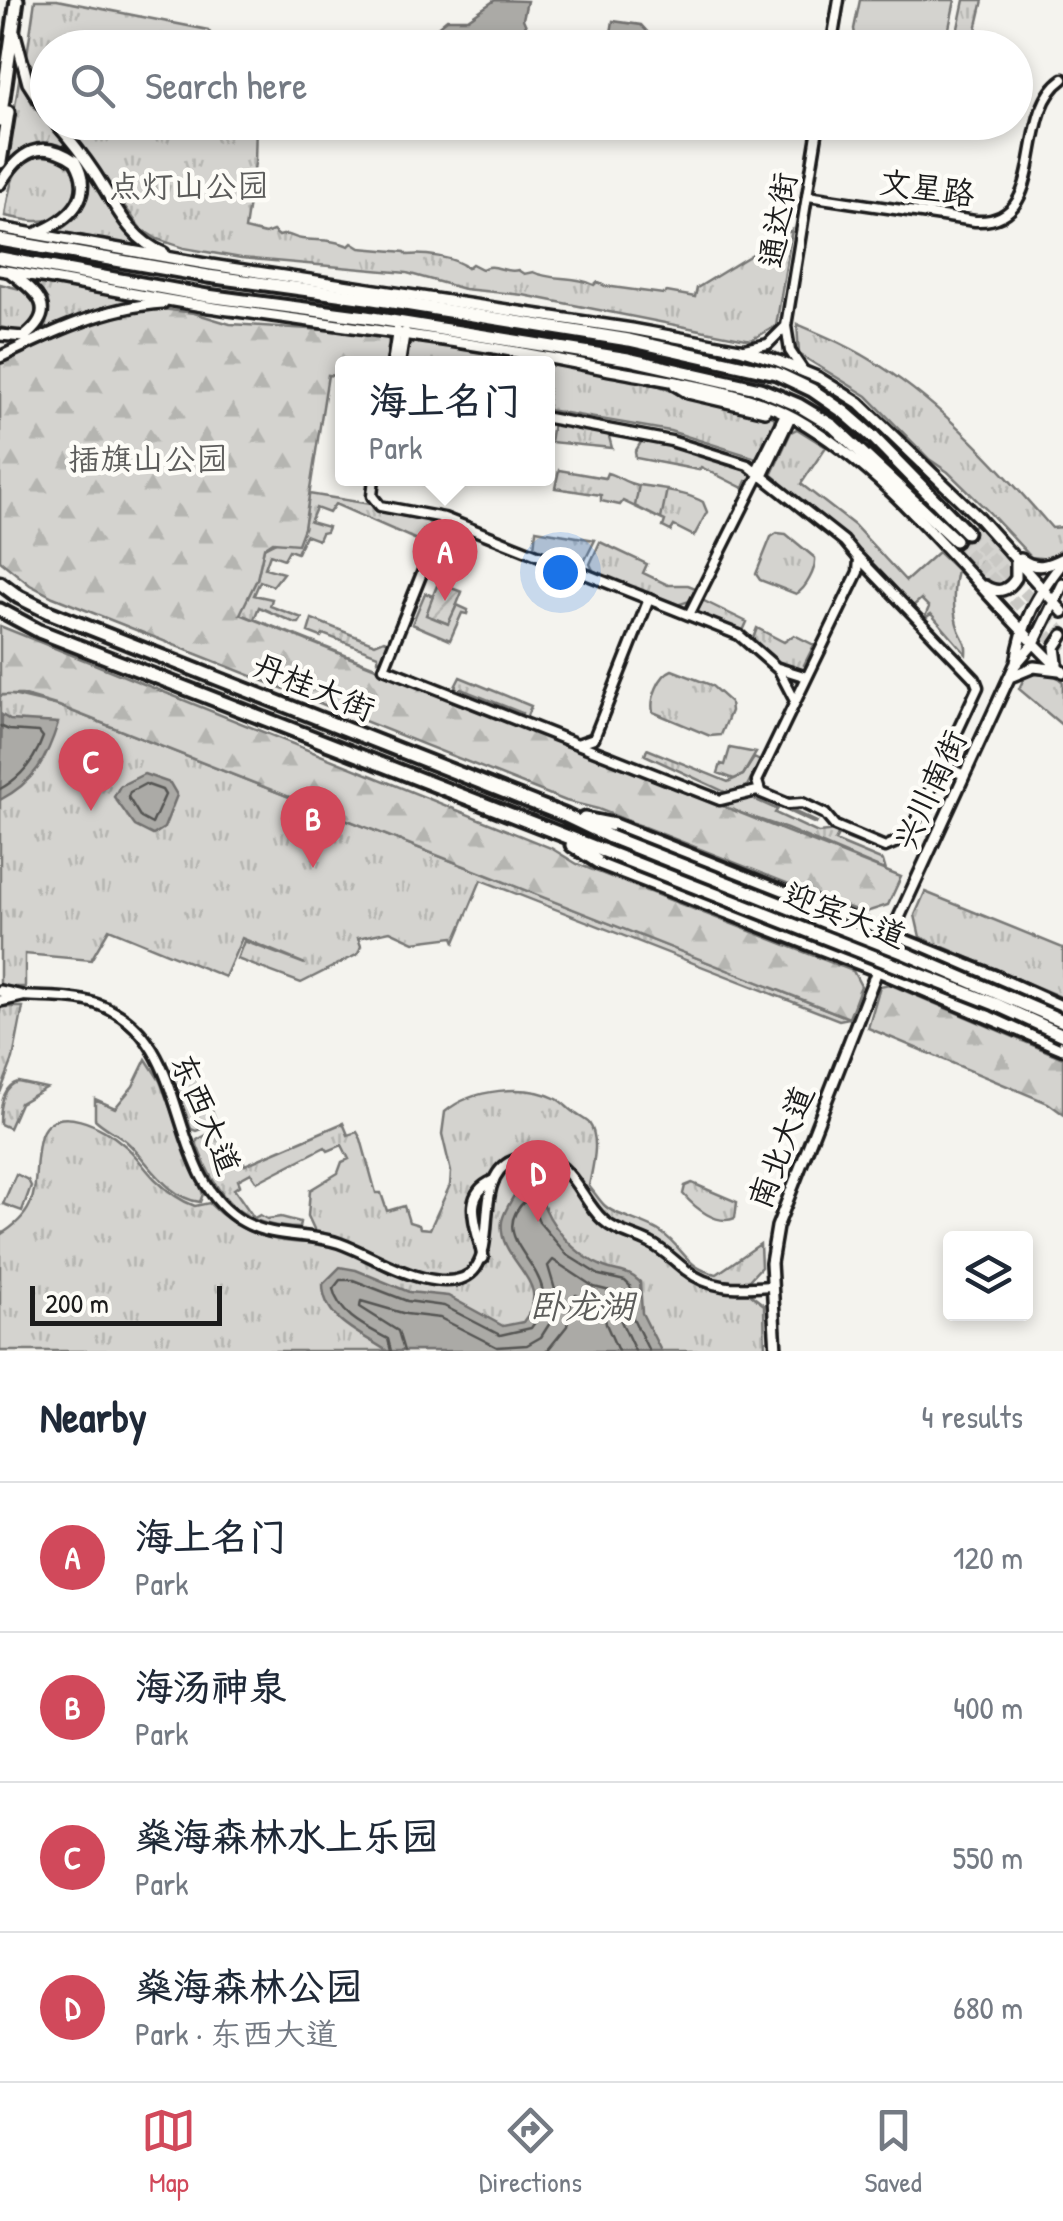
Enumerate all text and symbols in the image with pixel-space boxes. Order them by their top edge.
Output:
search box [30,30,1033,140]
icon: search [65,58,120,113]
text: Search here [145,59,307,111]
street label: 文星路 [877,160,978,215]
park label: 点灯山公园 [109,164,269,207]
street label: 通达街 [749,169,806,271]
popup [335,356,555,486]
text: 海上名门 [369,374,521,426]
text: Park [369,426,423,469]
park label: 插旗山公园 [68,437,228,480]
pin: A [412,518,478,601]
your location [535,547,586,598]
street label: 丹桂大街 [247,643,382,730]
street label: 兴川南街 [883,723,976,857]
pin: C [58,728,124,811]
pin: B [280,786,346,868]
street label: 迎宾大道 [778,872,913,958]
street label: 东西大道 [162,1046,251,1181]
street label: 南北大道 [738,1079,824,1214]
pin: D [506,1140,570,1222]
map controls [943,1231,1033,1321]
button: layers [943,1231,1033,1321]
scale bar [30,1281,222,1326]
water label: 卧龙湖 [529,1282,637,1329]
text: 200 m [45,1284,109,1322]
text: Nearby [40,1388,147,1445]
text: 4 results [922,1395,1023,1438]
text: 海上名门 [135,1510,287,1562]
text: A [65,1536,80,1579]
text: 120 m [953,1536,1023,1579]
text: Park [135,1562,189,1605]
text: 海汤神泉 [135,1660,287,1712]
text: B [64,1686,81,1729]
text: 400 m [953,1686,1023,1729]
text: Park [135,1712,189,1755]
text: 燊海森林水上乐园 [135,1810,439,1862]
text: C [64,1836,81,1879]
text: 550 m [952,1836,1023,1879]
text: Park [135,1862,189,1905]
text: 燊海森林公园 [135,1960,363,2012]
text: D [65,1986,80,2029]
text: 680 m [953,1986,1023,2029]
text: Park · 东西大道 [135,2012,338,2055]
tab: Map [141,2103,196,2201]
tab: Directions [479,2103,582,2201]
tab: Saved [865,2103,922,2201]

